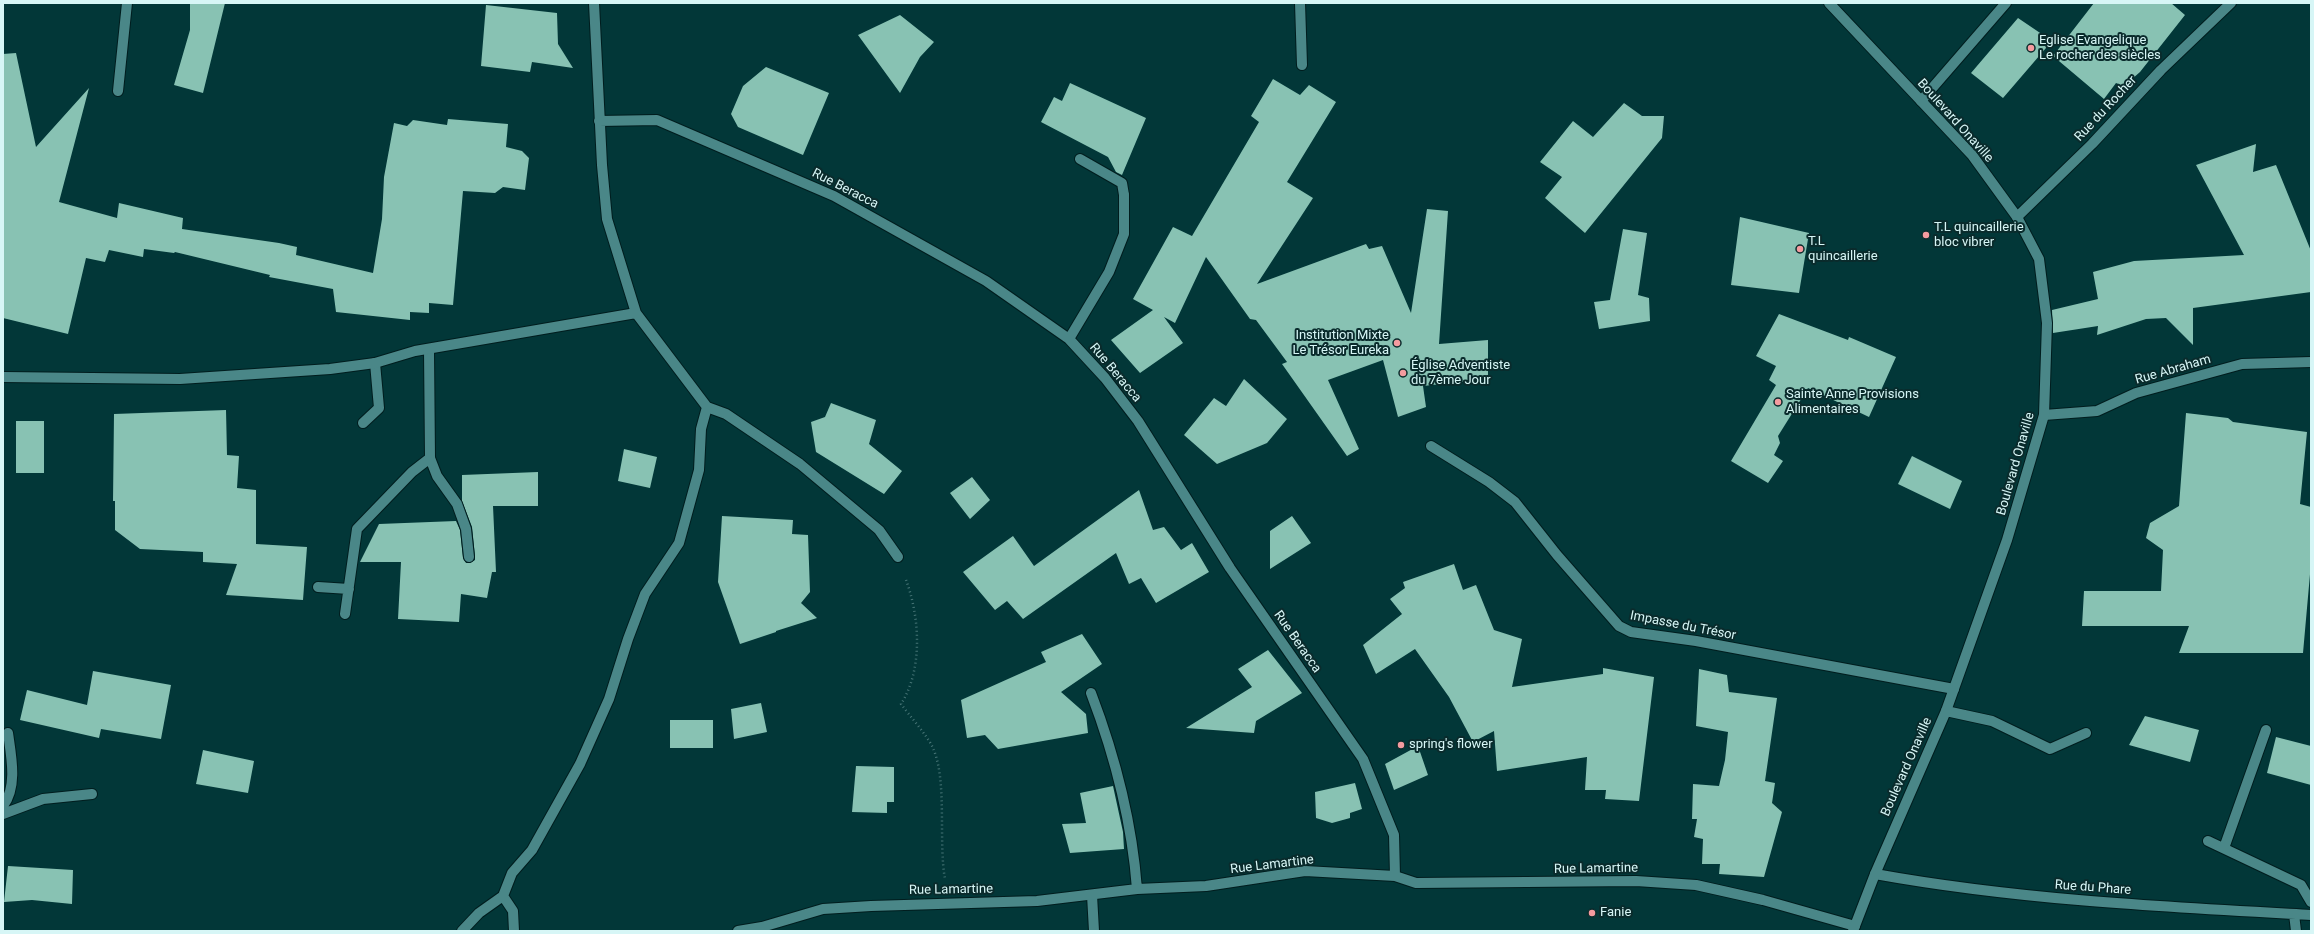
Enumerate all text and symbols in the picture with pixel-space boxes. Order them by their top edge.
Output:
place label: Eglise Evangelique Le rocher des siècles [2039,33,2161,64]
marker: Eglise Evangelique Le rocher des siècles [2026,43,2036,53]
street label: Rue du Rocher [2072,73,2140,145]
street label: Boulevard Onaville [1914,76,1996,166]
street label: Rue Beracca [809,166,881,212]
place label: T.L quincaillerie bloc vibrer [1934,220,2024,251]
marker: T.L quincaillerie bloc vibrer [1921,230,1931,240]
place label: T.L quincaillerie [1808,234,1878,265]
marker: T.L quincaillerie [1795,244,1805,254]
place label: Institution Mixte Le Trésor Eureka [1292,328,1389,359]
marker: Institution Mixte Le Trésor Eureka [1392,338,1402,348]
street label: Rue Beracca [1086,340,1144,406]
street label: Rue Abraham [2133,352,2213,388]
place label: Église Adventiste du 7ème Jour [1411,358,1510,389]
marker: Église Adventiste du 7ème Jour [1398,368,1408,378]
place label: Sainte Anne Provisions Alimentaires [1786,387,1919,418]
marker: Sainte Anne Provisions Alimentaires [1773,397,1783,407]
street label: Boulevard Onaville [1994,411,2038,517]
street label: Rue Beracca [1270,608,1324,676]
street label: Impasse du Trésor [1629,608,1737,644]
street label: Boulevard Onaville [1878,715,1936,819]
place label: spring's flower [1409,737,1493,753]
marker: spring's flower [1396,740,1406,750]
street label: Rue Lamartine [1229,852,1315,878]
street label: Rue Lamartine [1554,860,1638,878]
street label: Rue du Phare [2054,878,2132,898]
street label: Rue Lamartine [909,881,993,899]
place label: Fanie [1600,905,1631,921]
marker: Fanie [1587,908,1597,918]

